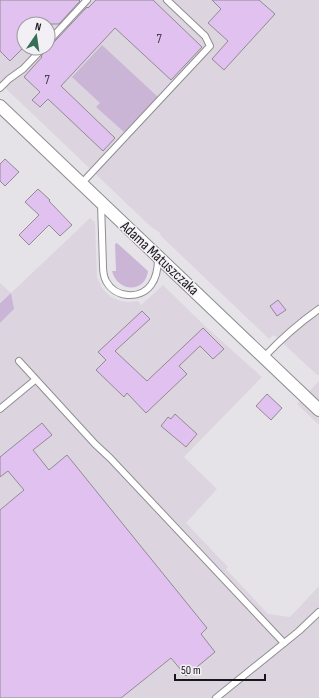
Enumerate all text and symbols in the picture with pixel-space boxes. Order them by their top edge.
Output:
north arrow [16,16,56,56]
text: N [34,20,43,34]
house number: 7 [156,31,162,47]
house number: 7 [44,72,50,88]
street label: Adama Matuszczaka [116,216,203,300]
scale bar [175,656,265,682]
text: 50 m [181,663,201,678]

